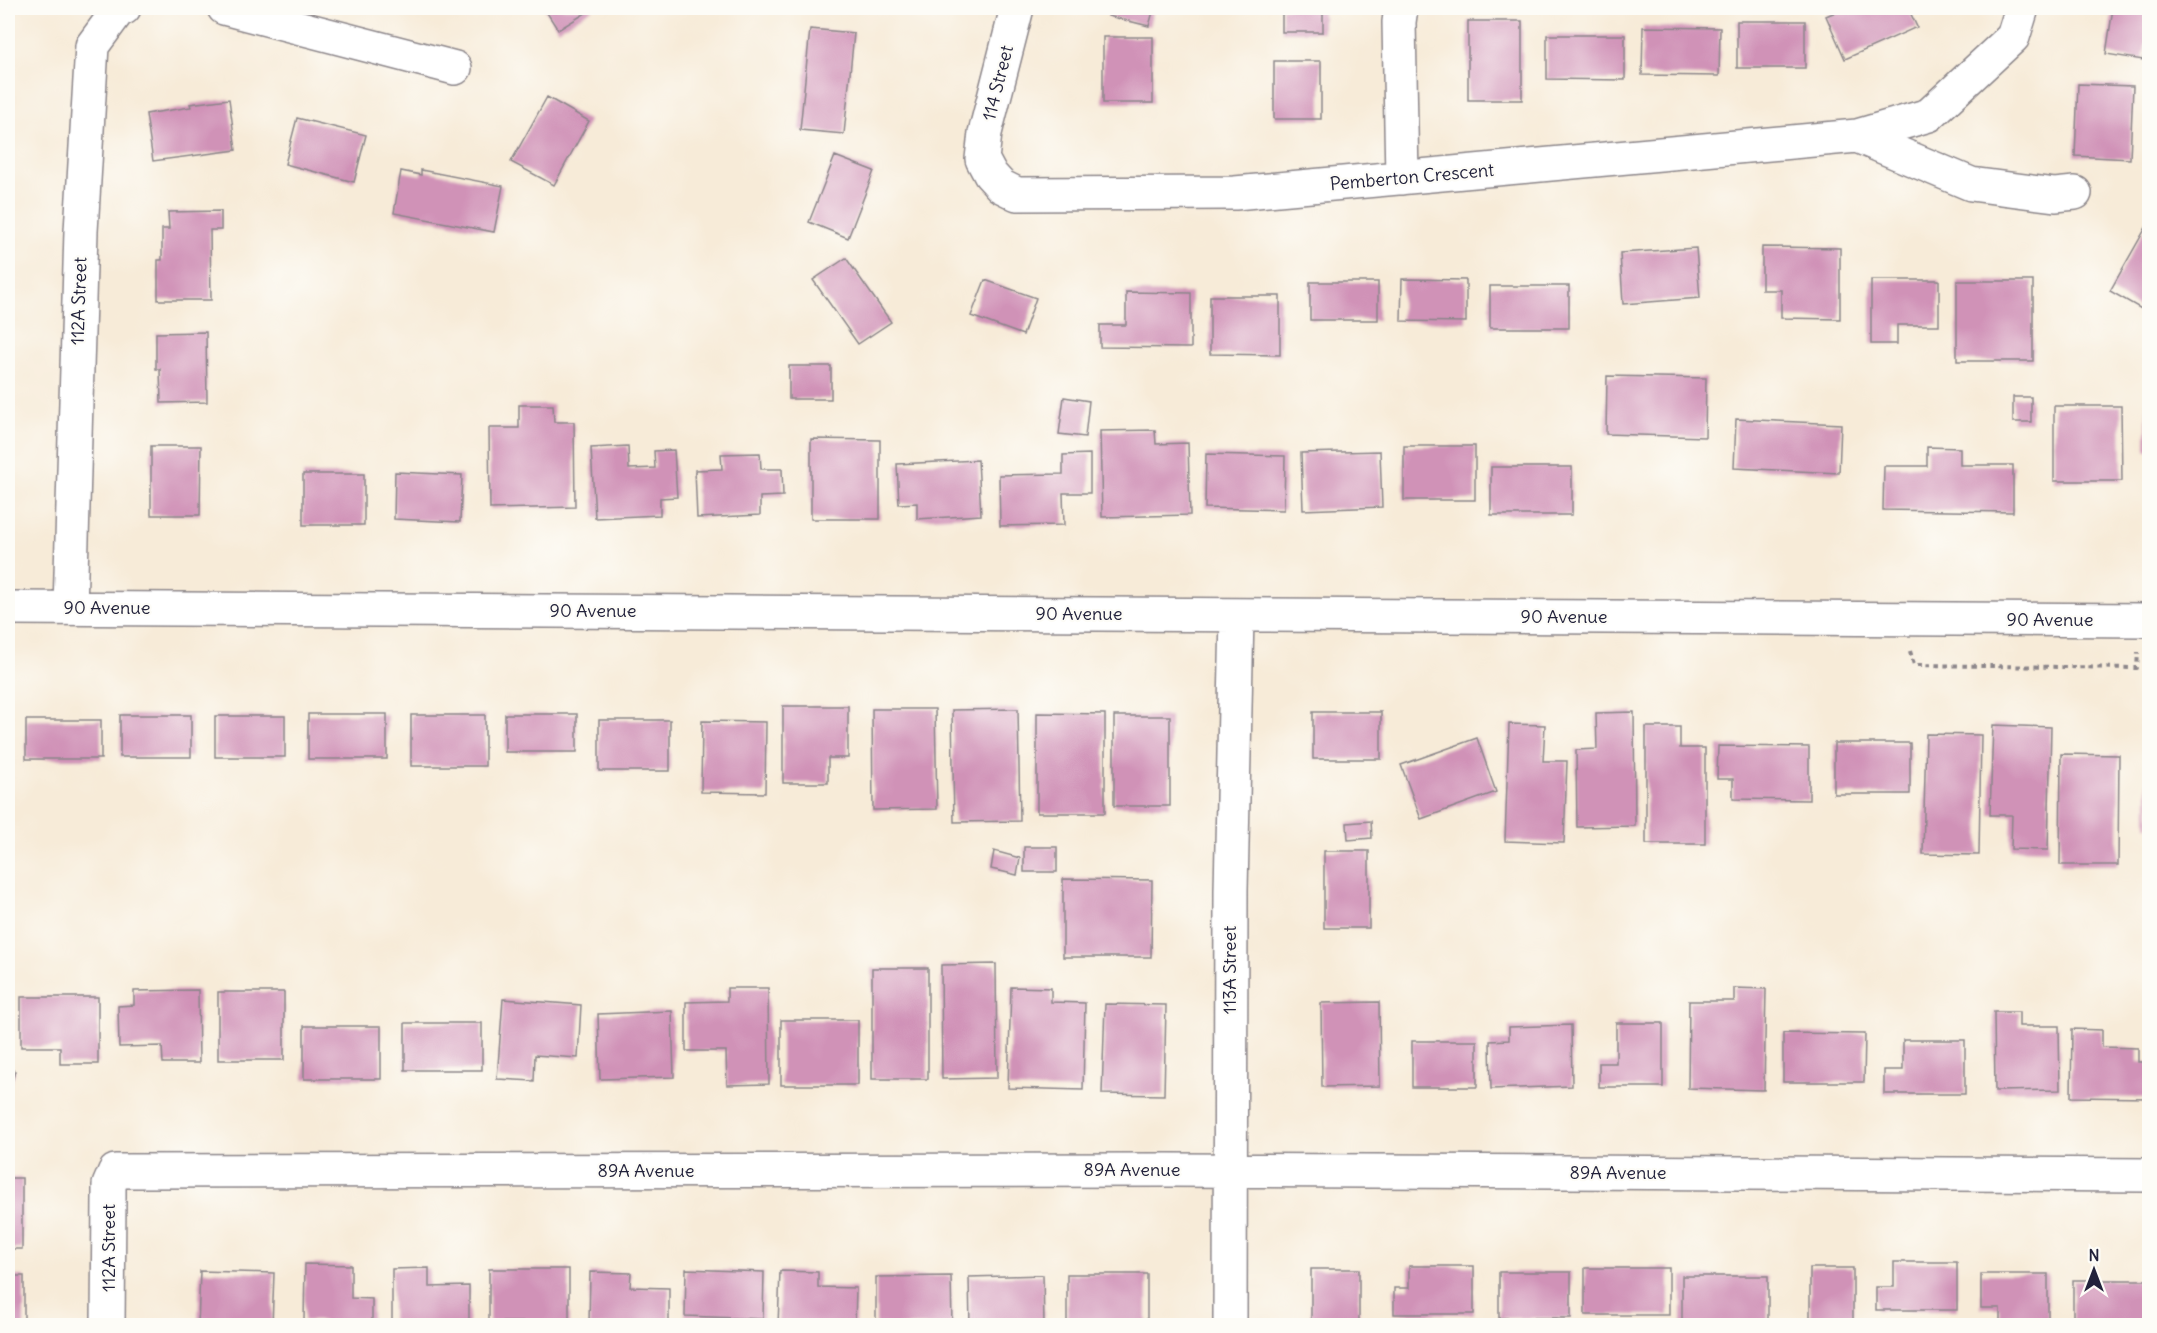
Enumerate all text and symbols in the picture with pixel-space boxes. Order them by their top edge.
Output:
street label: 114 Street [977,43,1018,123]
street label: Pemberton Crescent [1329,158,1495,195]
street label: 112A Street [65,257,92,345]
street label: 90 Avenue [64,596,150,619]
street label: 90 Avenue [550,599,636,622]
street label: 90 Avenue [1036,602,1122,625]
street label: 90 Avenue [1521,605,1607,628]
street label: 90 Avenue [2007,608,2093,631]
street label: 113A Street [1218,926,1241,1014]
street label: 89A Avenue [1084,1158,1180,1181]
street label: 89A Avenue [598,1159,694,1182]
street label: 89A Avenue [1570,1161,1666,1184]
street label: 112A Street [97,1204,120,1292]
north arrow [2064,1240,2124,1300]
text: N [2088,1245,2100,1265]

